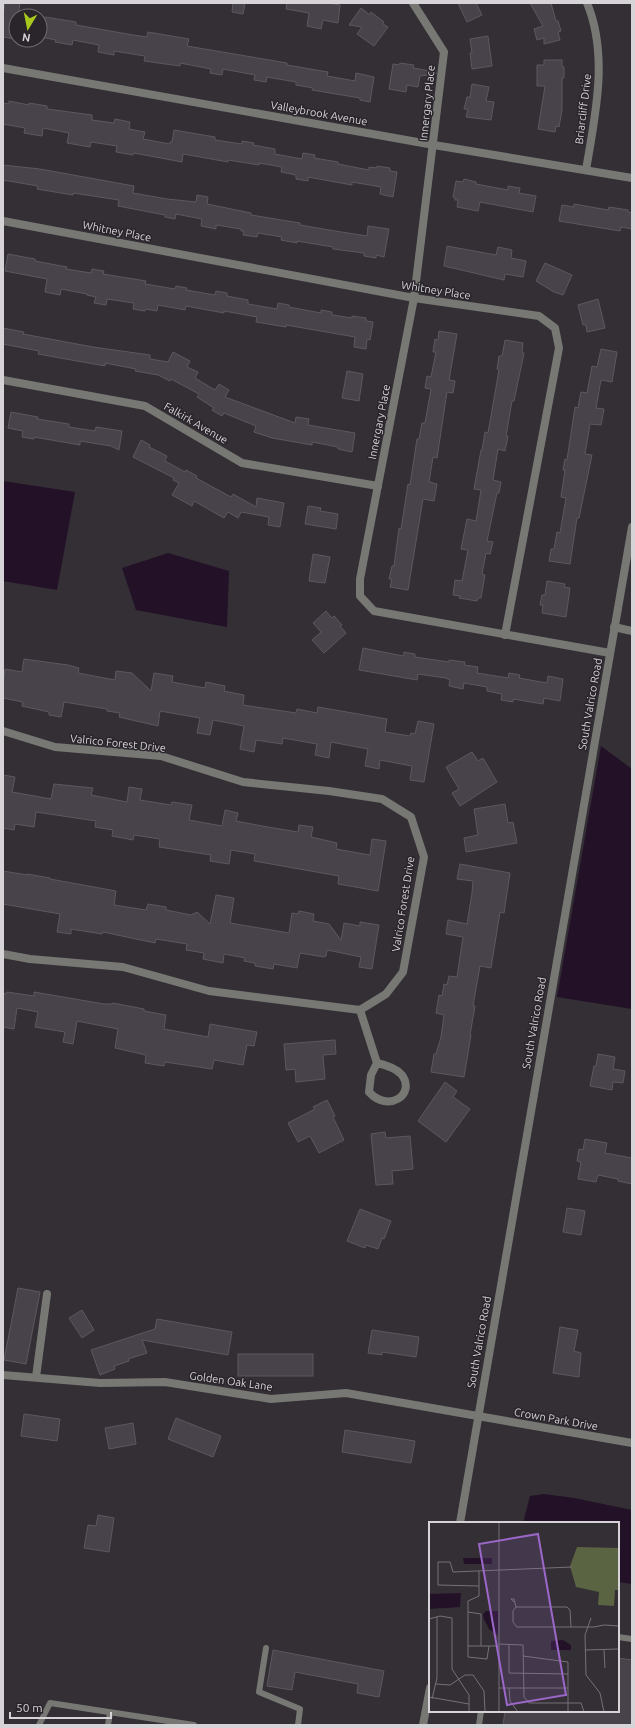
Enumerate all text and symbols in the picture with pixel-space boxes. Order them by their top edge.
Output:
north arrow [8,8,48,48]
text: N [21,31,31,44]
street label: Innergary Place [417,65,437,141]
street label: Briarcliff Drive [573,73,593,145]
street label: Valleybrook Avenue [270,99,368,127]
street label: Whitney Place [82,218,152,244]
street label: Whitney Place [401,279,471,301]
street label: Innergary Place [366,383,392,461]
street label: Falkirk Avenue [162,400,230,446]
street label: South Valrico Road [576,657,604,751]
street label: Valrico Forest Drive [69,732,167,754]
street label: Valrico Forest Drive [390,856,416,952]
street label: South Valrico Road [520,976,548,1070]
street label: South Valrico Road [465,1295,493,1389]
street label: Golden Oak Lane [189,1369,273,1393]
street label: Crown Park Drive [513,1406,599,1432]
inset map [429,1522,619,1712]
scale bar [10,1694,111,1720]
text: 50 m [16,1701,43,1714]

